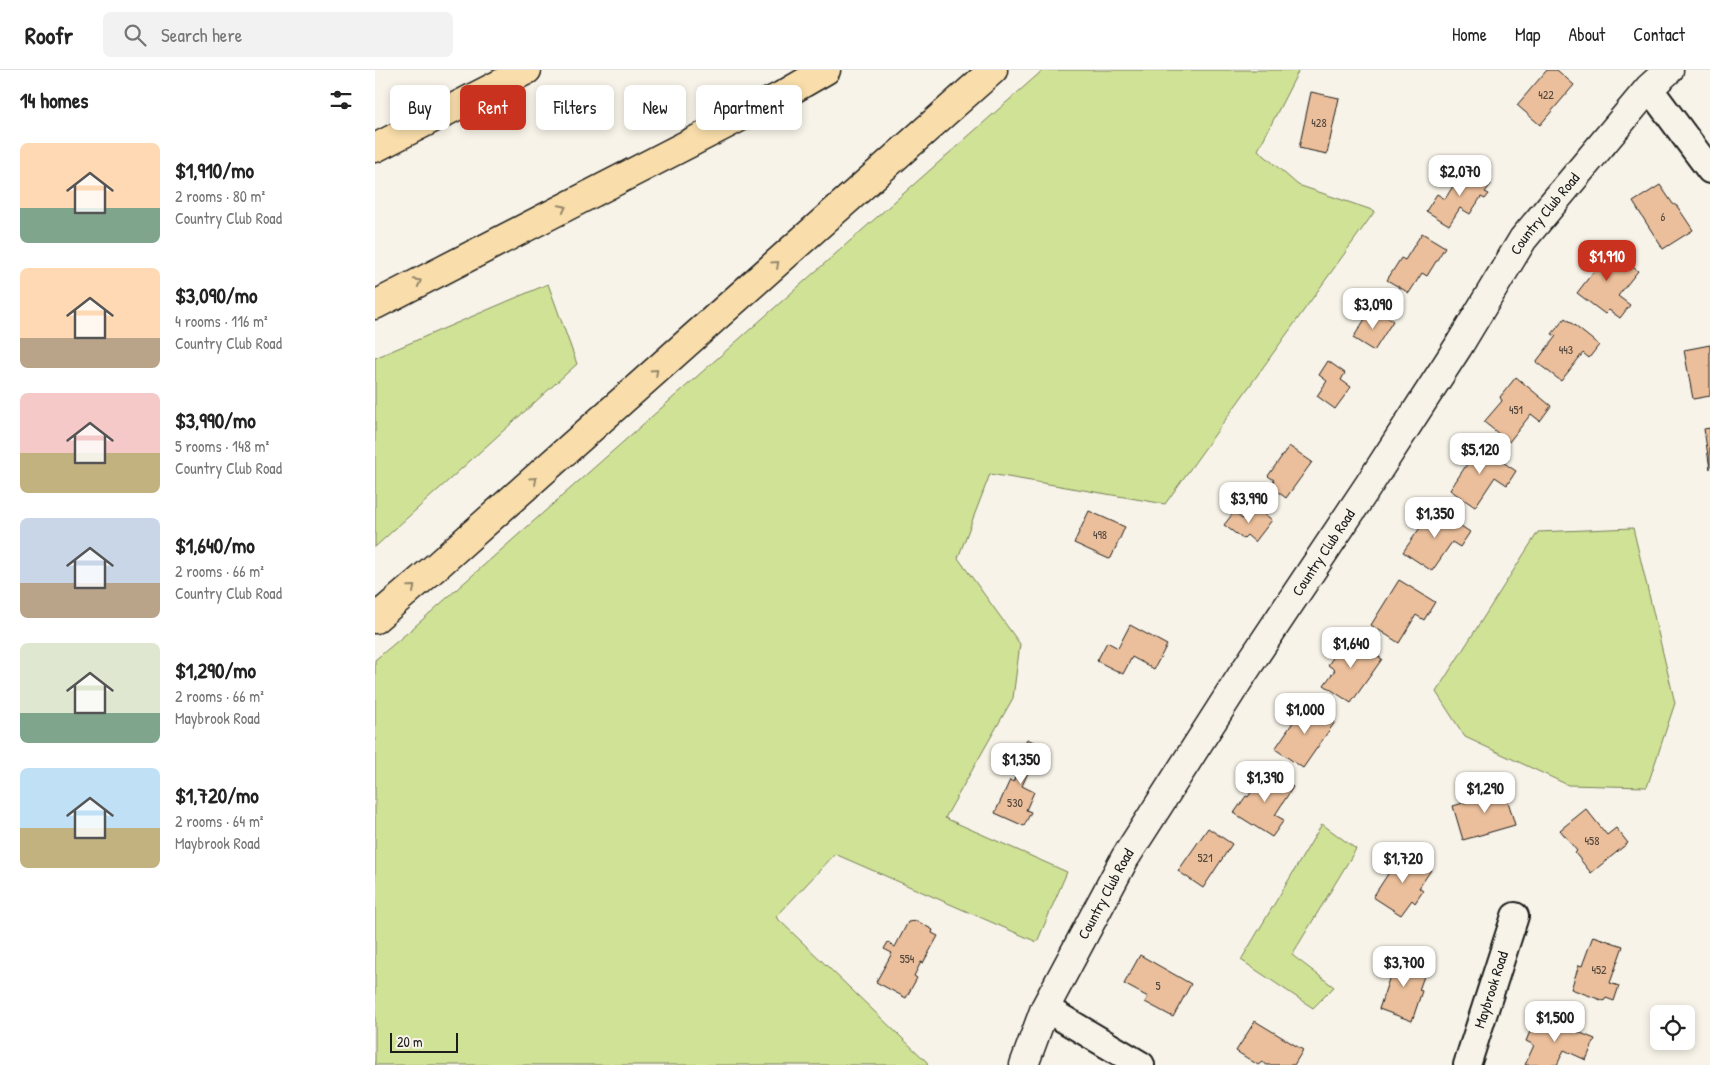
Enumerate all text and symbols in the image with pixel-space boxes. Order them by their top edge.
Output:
search box [103,12,453,57]
text: Roofr [25,19,73,51]
icon: search [121,21,149,49]
text: Search here [161,22,242,48]
text: Home [1452,22,1487,47]
text: Map [1515,22,1540,47]
text: About [1568,22,1605,47]
text: Contact [1633,22,1685,47]
chip: Buy [390,85,450,130]
chip: Rent [460,85,526,130]
chip: Filters [536,85,614,130]
chip: New [624,85,686,130]
chip: Apartment [696,85,802,130]
text: 14 homes [20,86,88,115]
icon: filters [327,86,355,114]
house number: 422 [1538,86,1554,103]
house number: 428 [1311,114,1327,131]
pin: $2,070 [1419,154,1501,197]
text: $1,910/mo [175,156,254,185]
text: $2,070 [1439,160,1481,182]
icon: home [60,163,120,223]
street label: Country Club Road [1505,168,1584,259]
text: 2 rooms · 80 m² [175,185,265,207]
one-way arrow [558,204,567,214]
text: Country Club Road [175,207,282,229]
house number: 6 [1661,208,1666,225]
pin: $1,910 [1566,240,1648,282]
text: $1,910 [1589,245,1625,267]
one-way arrow [771,260,780,269]
one-way arrow [413,278,422,288]
text: $3,090/mo [175,281,257,310]
icon: home [60,288,120,348]
pin: $3,090 [1332,288,1414,330]
text: $3,090 [1354,293,1392,315]
text: 4 rooms · 116 m² [175,310,268,332]
text: Country Club Road [175,332,282,354]
house number: 443 [1559,341,1573,358]
one-way arrow [649,369,658,378]
house number: 451 [1509,401,1523,418]
text: $3,990/mo [175,406,256,435]
icon: home [60,413,120,473]
pin: $5,120 [1439,432,1521,475]
text: 5 rooms · 148 m² [175,435,269,457]
text: $5,120 [1461,438,1499,460]
text: Country Club Road [175,457,282,479]
one-way arrow [528,477,537,486]
pin: $3,990 [1208,482,1290,524]
text: $3,990 [1230,487,1268,509]
pin: $1,350 [1394,496,1476,539]
text: $1,350 [1416,502,1454,524]
street label: Country Club Road [1287,505,1360,600]
house number: 498 [1093,526,1107,543]
text: $1,640/mo [175,531,255,560]
icon: home [60,538,120,598]
text: 2 rooms · 66 m² [175,560,264,582]
text: Country Club Road [175,582,282,604]
one-way arrow [407,585,416,594]
pin: $1,640 [1310,626,1392,669]
text: $1,640 [1333,632,1369,654]
text: $1,290/mo [175,656,256,685]
icon: home [60,663,120,723]
text: 2 rooms · 66 m² [175,685,264,707]
pin: $1,000 [1264,692,1346,735]
text: $1,000 [1286,698,1324,720]
text: Maybrook Road [175,707,260,729]
pin: $1,350 [980,742,1062,785]
text: $1,350 [1002,748,1040,770]
pin: $1,390 [1224,760,1306,803]
text: $1,390 [1246,766,1284,788]
pin: $1,290 [1444,772,1526,814]
text: $1,290 [1466,777,1504,799]
text: $1,720/mo [175,781,259,810]
icon: home [60,788,120,848]
house number: 530 [1007,794,1023,811]
text: 2 rooms · 64 m² [175,810,263,832]
text: Maybrook Road [175,832,260,854]
house number: 458 [1585,832,1599,849]
pin: $1,720 [1362,842,1444,884]
street label: Country Club Road [1073,844,1139,943]
text: $1,720 [1383,847,1423,869]
house number: 521 [1197,849,1213,866]
pin: $3,700 [1363,946,1445,988]
street label: Maybrook Road [1469,948,1513,1031]
house number: 554 [900,950,915,967]
text: $3,700 [1384,951,1424,973]
house number: 452 [1591,961,1607,978]
house number: 5 [1155,977,1161,994]
pin: $1,500 [1514,1000,1596,1043]
map controls [1650,1005,1695,1050]
button: locate [1650,1005,1695,1050]
text: $1,500 [1536,1006,1574,1028]
scale bar [390,1030,457,1053]
text: 20 m [397,1032,423,1051]

